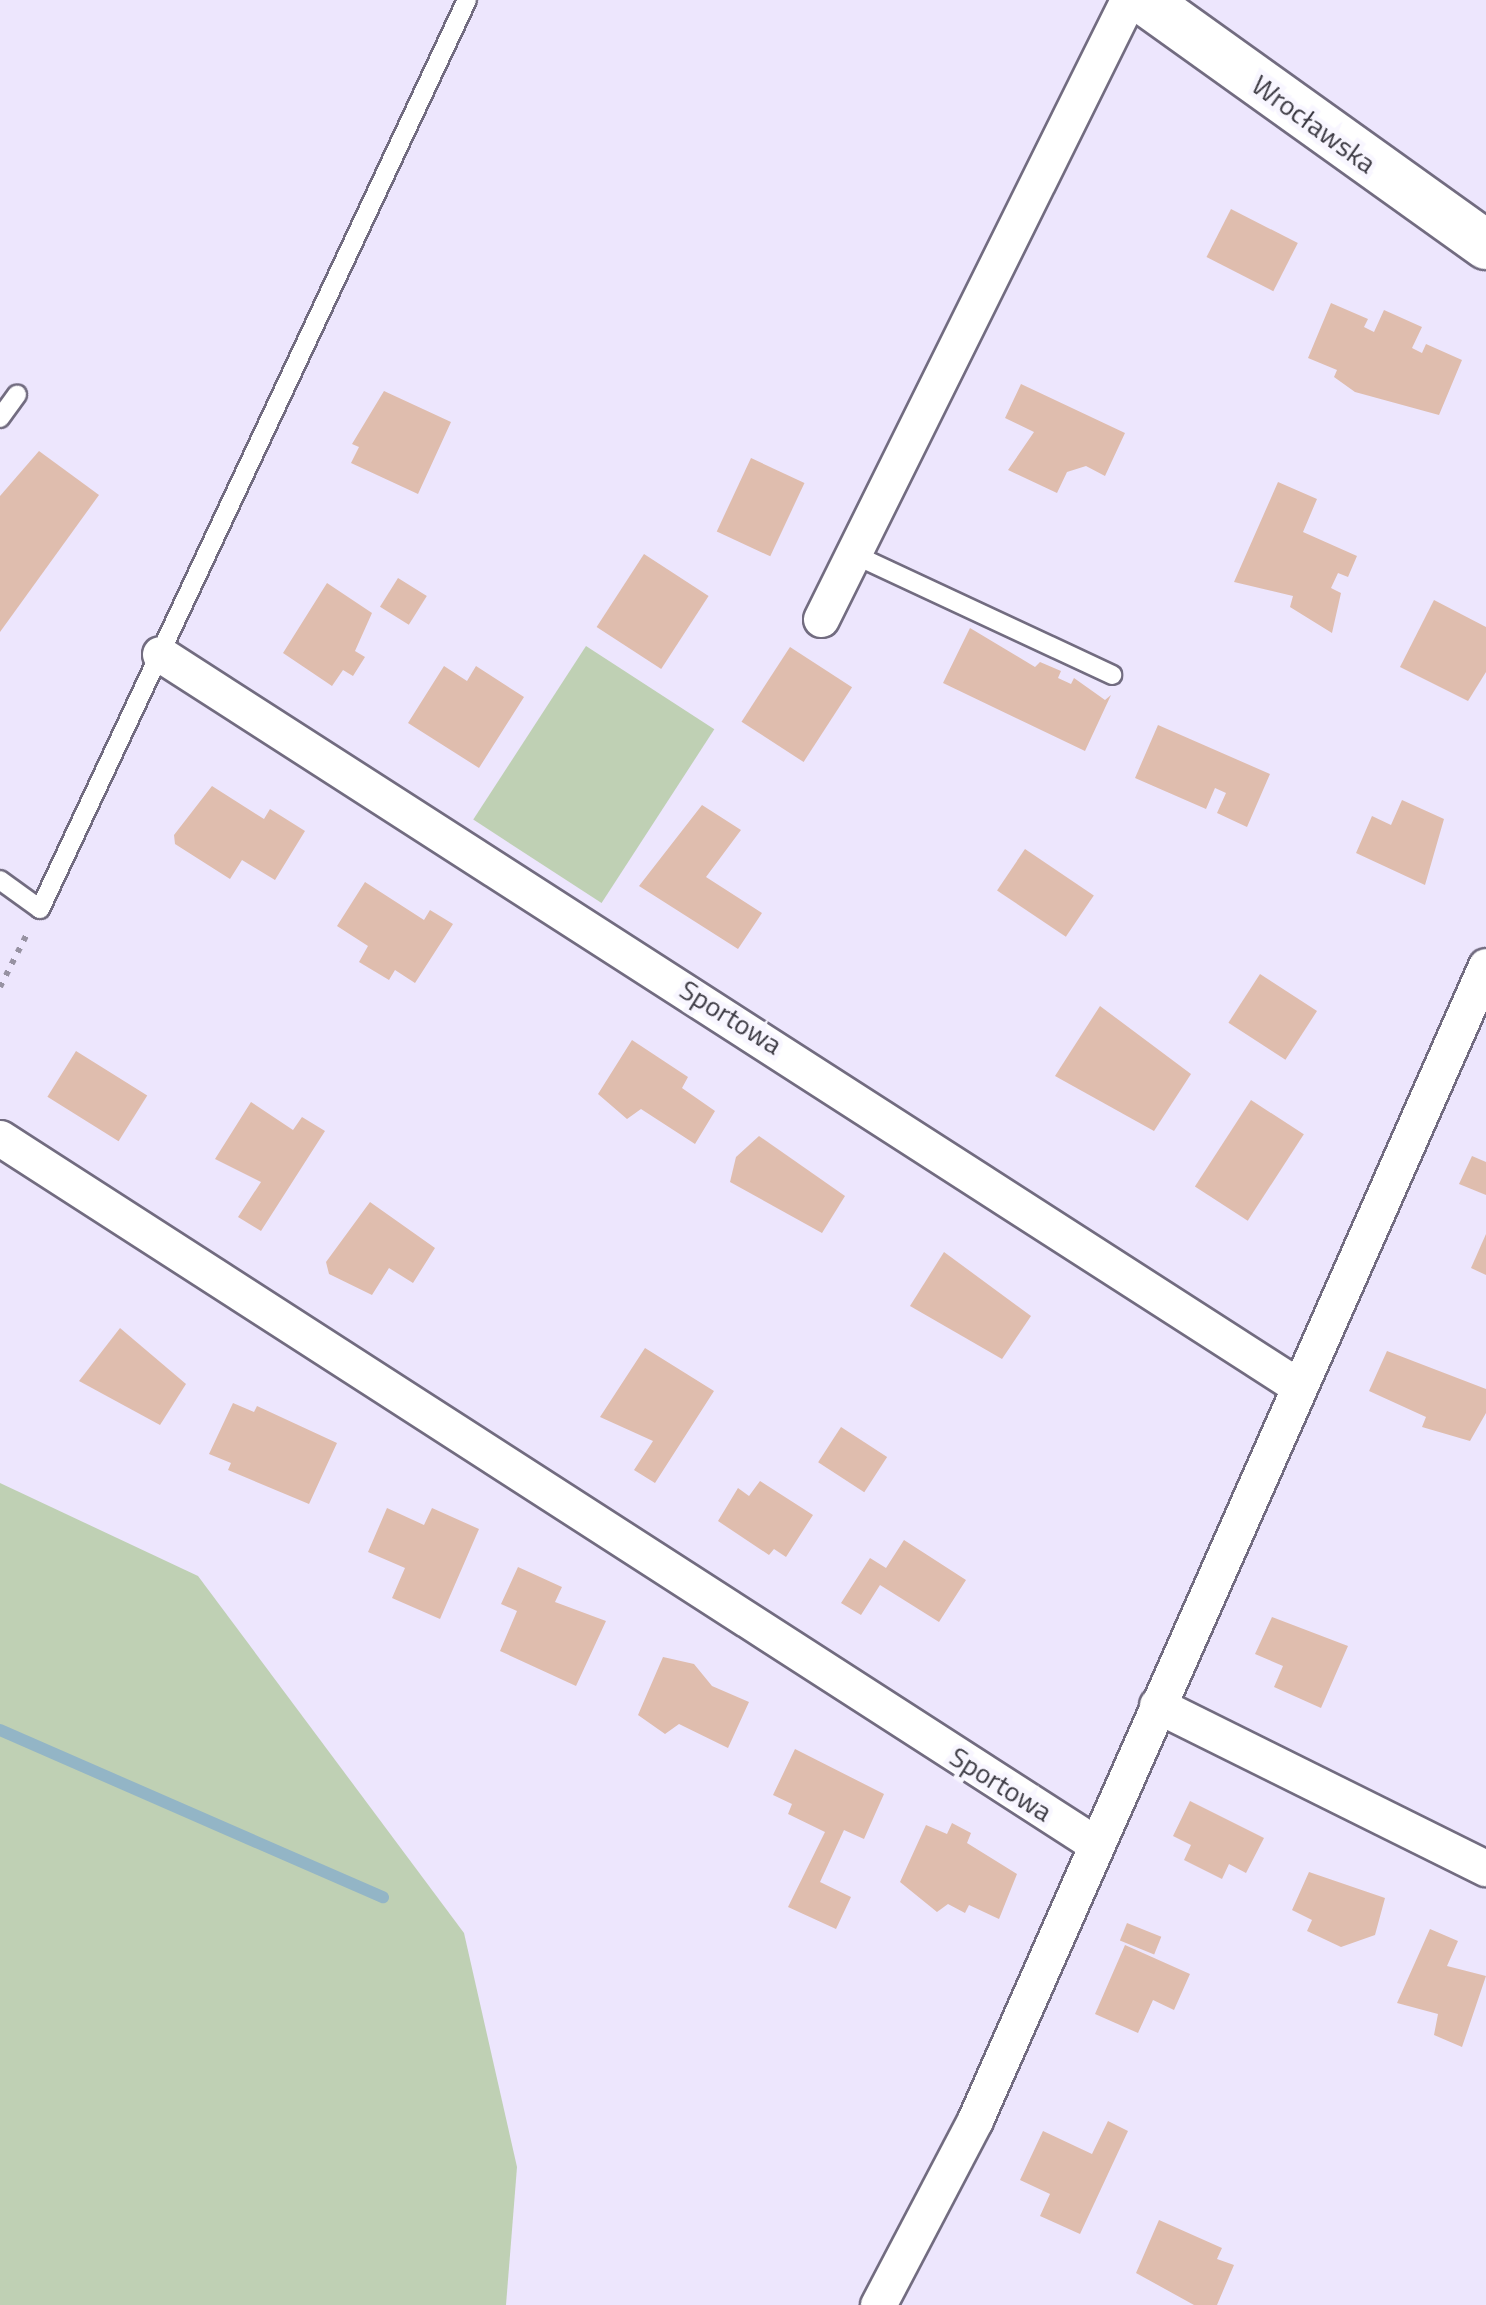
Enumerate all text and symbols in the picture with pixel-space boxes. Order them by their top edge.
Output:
street label: Wrocławska [1245,68,1383,180]
street label: Sportowa [674,973,788,1061]
street label: Sportowa [944,1740,1058,1828]

